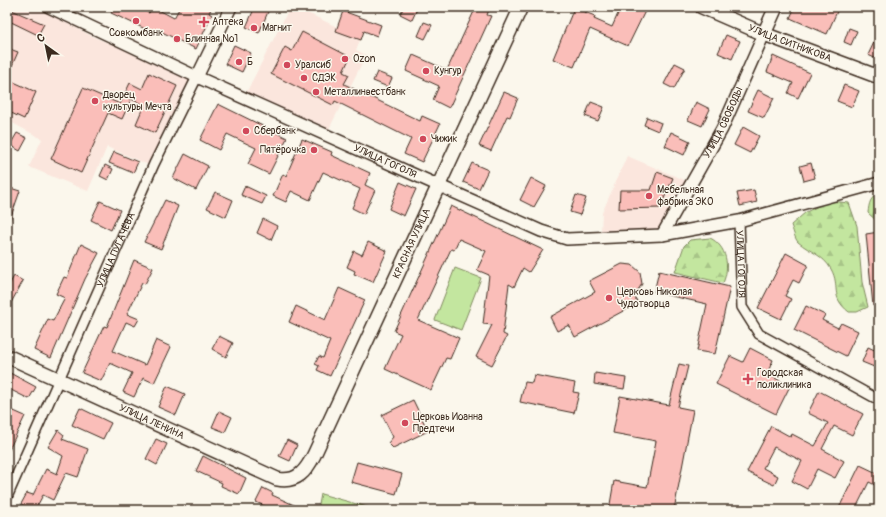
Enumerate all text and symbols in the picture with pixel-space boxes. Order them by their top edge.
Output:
marker: Совкомбанк [131,16,141,26]
place label: Аптека [212,16,244,28]
marker: Аптека [199,17,209,27]
place label: Магнит [262,22,292,34]
street label: УЛИЦА СИТНИКОВА [746,22,833,65]
marker: Магнит [249,23,259,33]
north arrow [26,26,66,66]
place label: Совкомбанк [109,27,163,39]
text: С [34,31,47,45]
place label: Блинная №1 [185,33,238,45]
marker: Блинная №1 [172,34,182,44]
place label: Ozon [353,53,376,65]
marker: Ozon [340,54,350,64]
place label: Б [247,56,253,68]
marker: Б [234,57,244,67]
place label: Уралсиб [295,59,331,71]
marker: Уралсиб [282,60,292,70]
place label: Кунгур [434,65,462,77]
marker: Кунгур [421,66,431,76]
place label: СДЭК [312,72,336,84]
marker: СДЭК [299,73,309,83]
street label: УЛИЦА СВОБОДЫ [701,85,746,160]
place label: Металлинвестбанк [324,86,406,98]
marker: Металлинвестбанк [311,87,321,97]
place label: Дворец культуры Мечта [102,89,172,113]
marker: Дворец культуры Мечта [90,96,100,106]
place label: Сбербанк [254,125,296,137]
marker: Сбербанк [241,126,251,136]
place label: Чижик [431,133,457,145]
marker: Чижик [418,134,428,144]
street label: УЛИЦА ГОГОЛЯ [352,142,419,181]
place label: Пятёрочка [260,144,306,156]
marker: Пятёрочка [309,145,319,155]
place label: Мебельная фабрика ЭКО [657,184,713,208]
marker: Мебельная фабрика ЭКО [644,191,654,201]
street label: КРАСНАЯ УЛИЦА [390,206,433,280]
street label: УЛИЦА ПУГАЧЁВА [94,210,138,289]
street label: УЛИЦА ГОГОЛЯ [733,230,748,298]
place label: Церковь Николая Чудотворца [617,286,692,310]
marker: Церковь Николая Чудотворца [604,293,614,303]
place label: Городская поликлиника [757,367,812,391]
marker: Городская поликлиника [742,373,754,385]
street label: УЛИЦА ЛЕНИНА [117,402,187,442]
place label: Церковь Иоанна Предтечи [413,411,483,435]
marker: Церковь Иоанна Предтечи [400,418,410,428]

